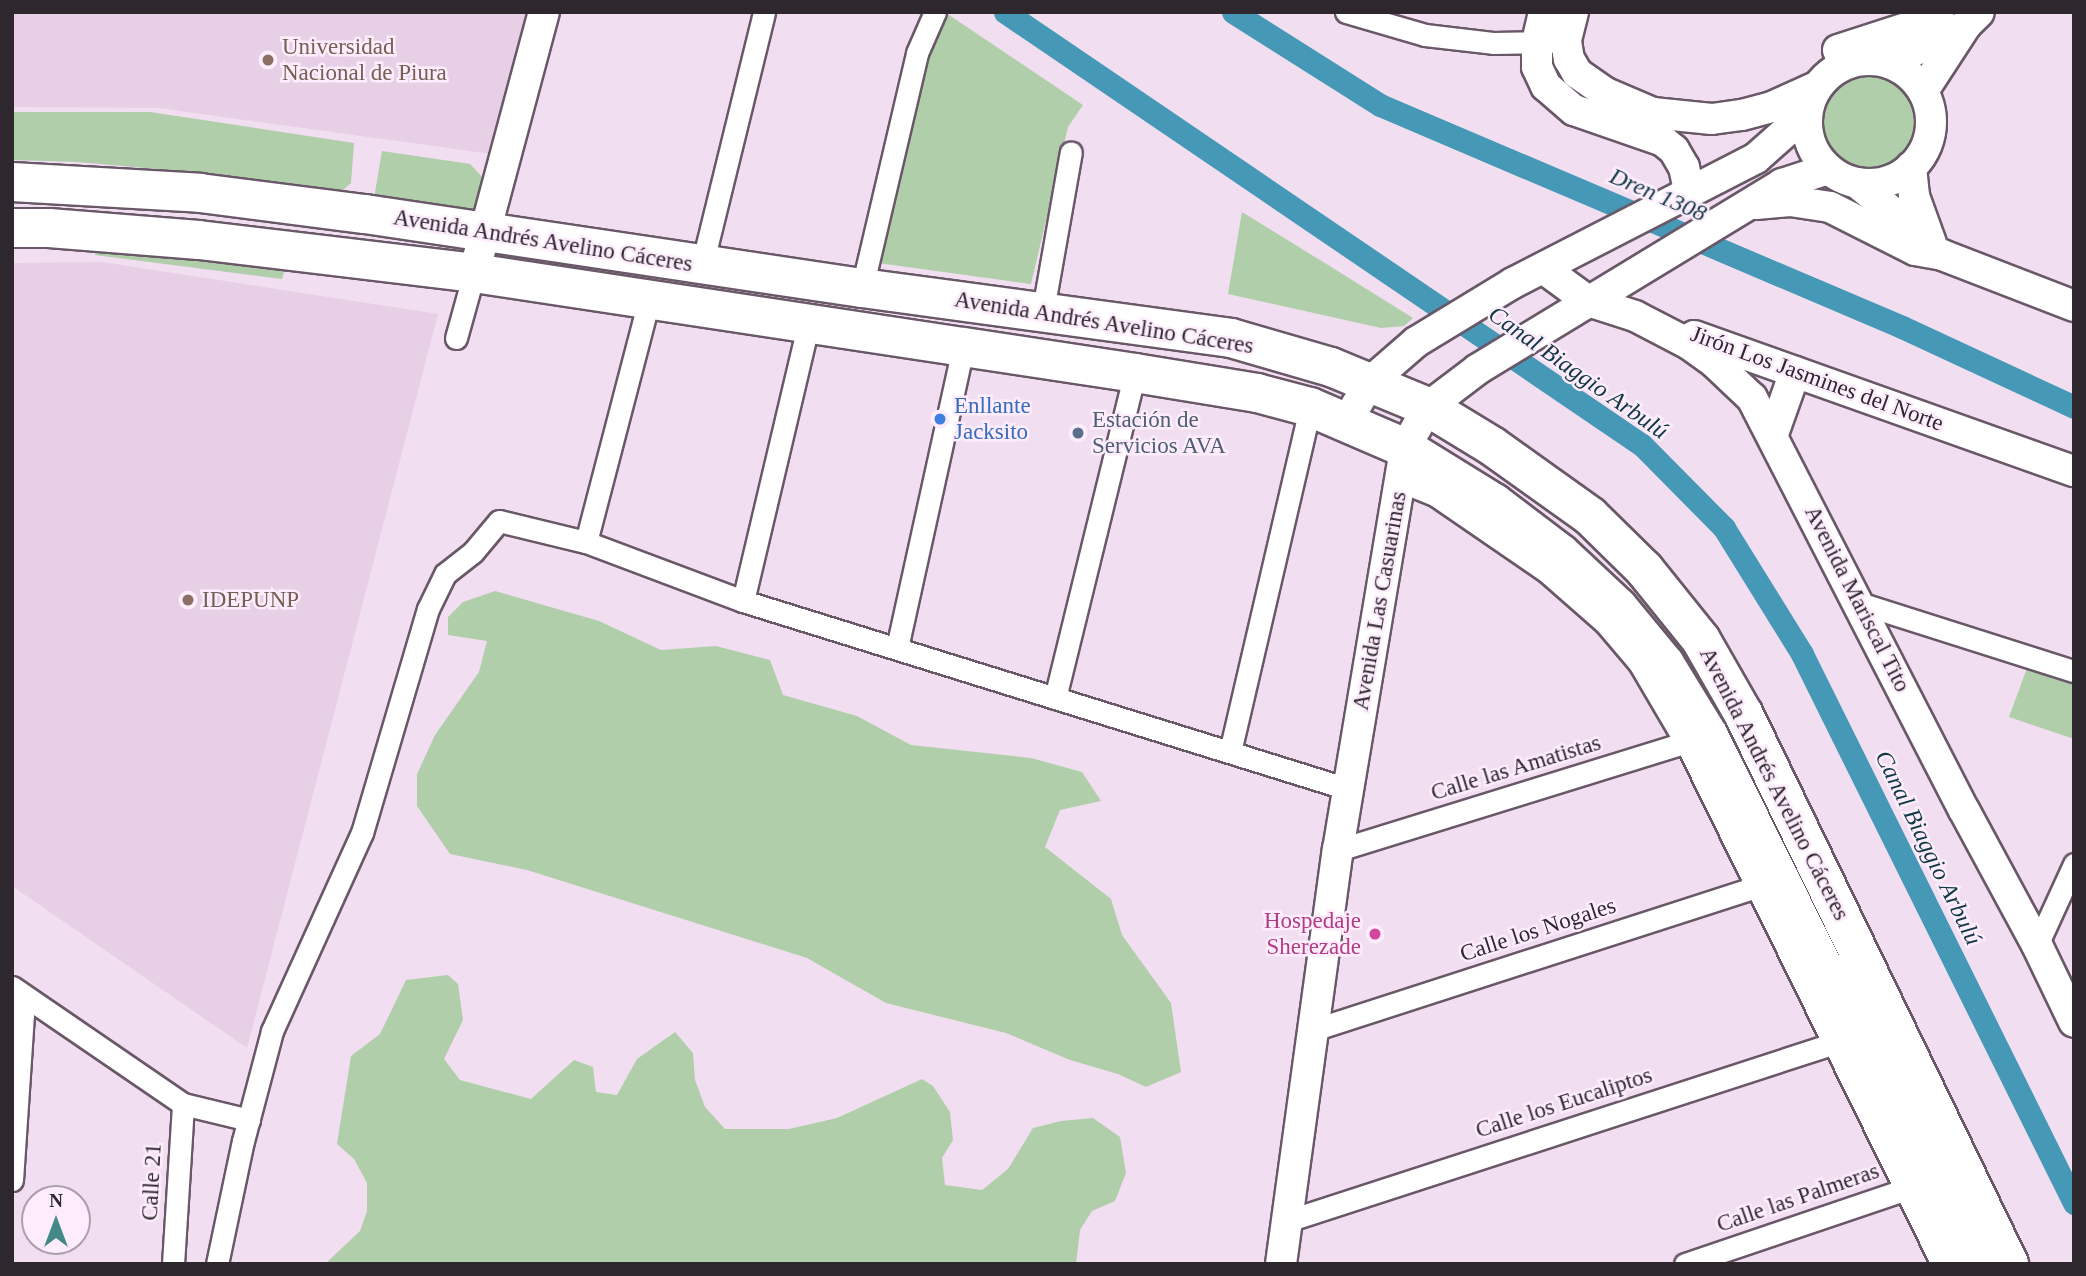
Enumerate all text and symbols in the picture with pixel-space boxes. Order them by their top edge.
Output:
place label: Universidad Nacional de Piura [282,33,447,87]
marker: Universidad Nacional de Piura [260,52,276,68]
water label: Dren 1308 [1605,162,1711,228]
street label: Avenida Andrés Avelino Cáceres [390,204,696,278]
street label: Avenida Andrés Avelino Cáceres [951,286,1257,360]
water label: Canal Biaggio Arbulú [1482,300,1674,446]
street label: Jirón Los Jasmines del Norte [1687,320,1947,438]
place label: Enllante Jacksito [954,392,1031,446]
place label: Estación de Servicios AVA [1092,406,1227,460]
marker: Enllante Jacksito [932,411,948,427]
marker: Estación de Servicios AVA [1070,425,1086,441]
street label: Avenida Las Casuarinas [1347,489,1413,713]
street label: Avenida Mariscal Tito [1798,501,1916,697]
place label: IDEPUNP [202,586,299,614]
marker: IDEPUNP [180,592,196,608]
street label: Avenida Andrés Avelino Cáceres [1692,642,1856,926]
street label: Calle las Amatistas [1427,729,1605,807]
water label: Canal Biaggio Arbulú [1868,746,1988,950]
street label: Calle los Nogales [1457,892,1619,968]
place label: Hospedaje Sherezade [1264,907,1361,961]
marker: Hospedaje Sherezade [1367,926,1383,942]
street label: Calle los Eucaliptos [1472,1061,1656,1145]
street label: Calle 21 [136,1143,168,1221]
street label: Calle las Palmeras [1713,1157,1883,1239]
north arrow [21,1185,91,1255]
text: N [49,1190,63,1211]

